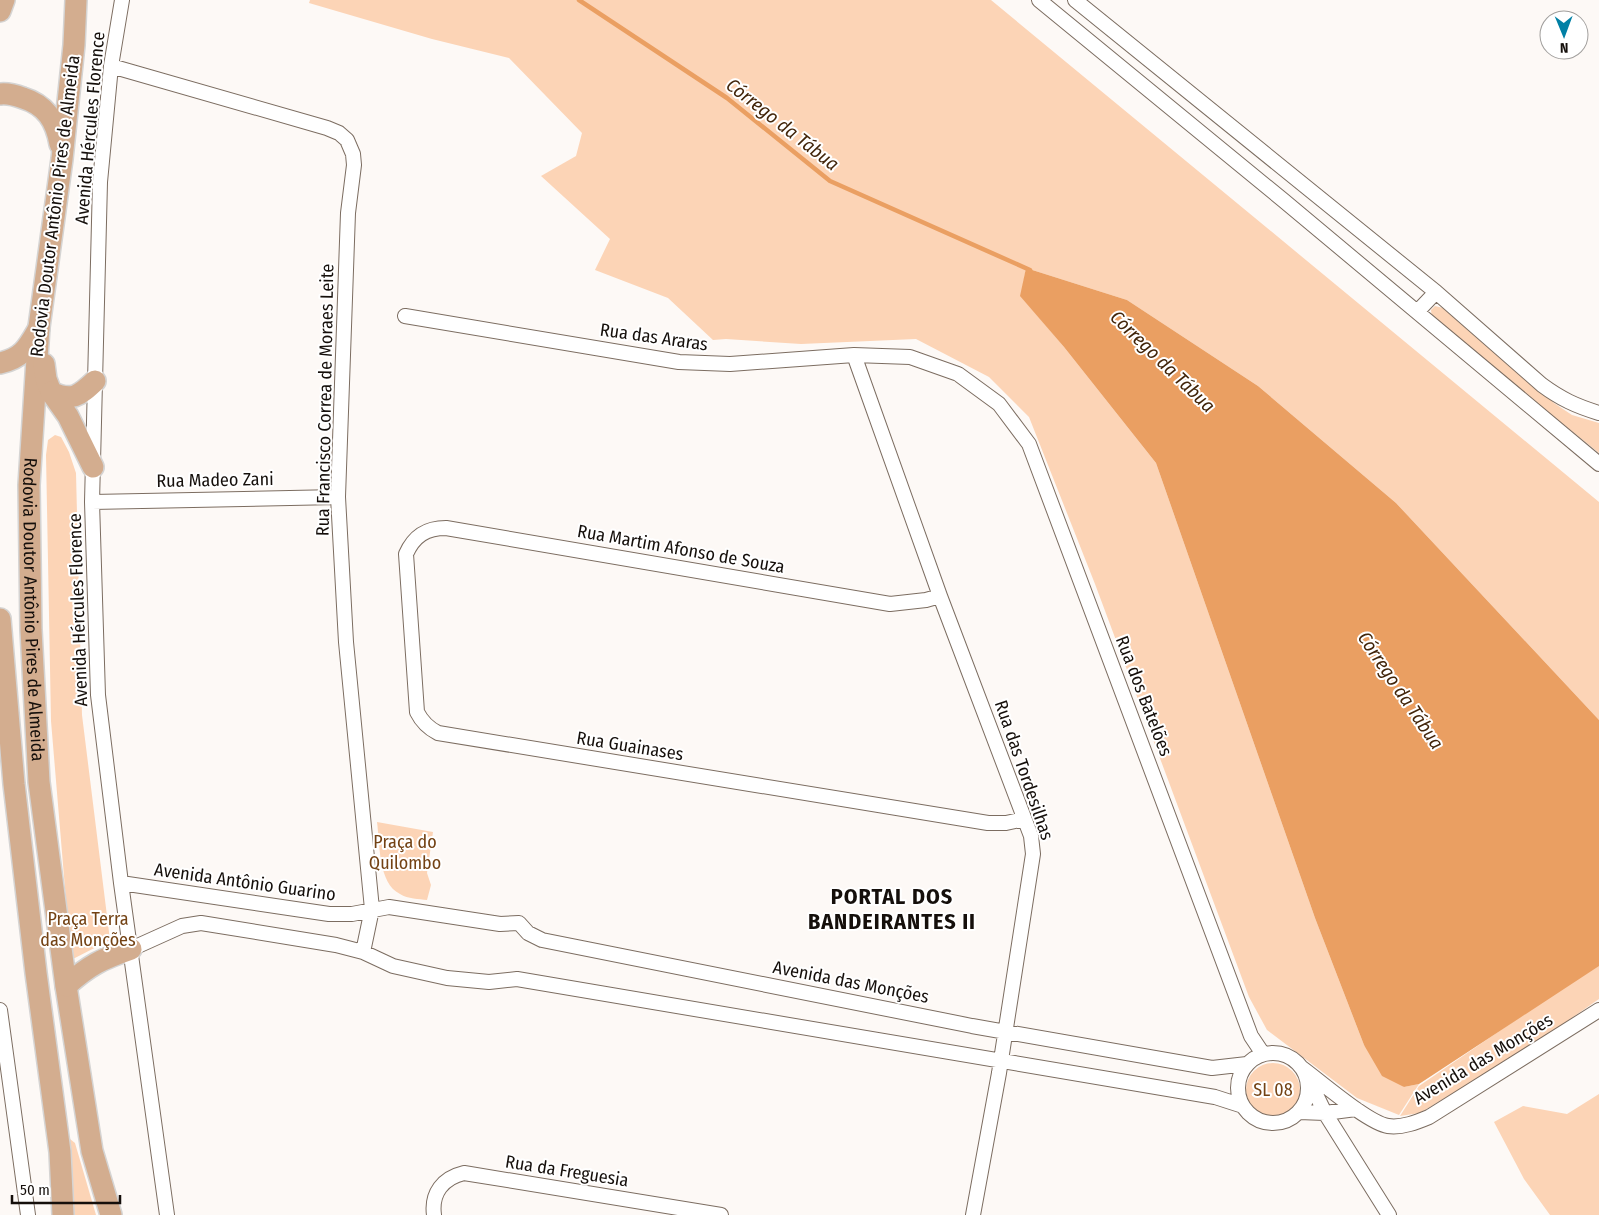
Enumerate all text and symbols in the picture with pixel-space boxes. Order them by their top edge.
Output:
north arrow [1539,10,1589,60]
street label: Avenida Hércules Florence [71,31,109,225]
text: N [1560,39,1569,56]
street label: Rodovia Doutor Antônio Pires de Almeida [26,54,84,358]
water label: Córrego da Tábua [722,73,844,176]
street label: Rua Francisco Correa de Moraes Leite [312,263,338,536]
water label: Córrego da Tábua [1106,306,1220,417]
street label: Rua das Araras [599,319,710,355]
street label: Rodovia Doutor Antônio Pires de Almeida [18,457,49,762]
street label: Rua Madeo Zani [156,468,274,492]
street label: Avenida Hércules Florence [64,513,92,707]
street label: Rua Martim Afonso de Souza [576,520,787,578]
water label: Córrego da Tábua [1353,627,1448,753]
street label: Rua dos Batelões [1111,633,1177,760]
street label: Rua das Tordesilhas [990,697,1058,843]
street label: Rua Guainases [575,727,685,765]
park label: Praça do Quilombo [369,831,441,874]
street label: Avenida Antônio Guarino [153,858,337,906]
district label: PORTAL DOS BANDEIRANTES II [808,883,976,935]
park label: Praça Terra das Monções [40,908,136,951]
street label: Avenida das Monções [771,956,931,1008]
street label: Avenida das Monções [1409,1009,1557,1109]
park label: SL 08 [1253,1079,1293,1101]
street label: Rua da Freguesia [504,1150,630,1192]
scale bar [12,1172,120,1204]
text: 50 m [20,1181,50,1199]

